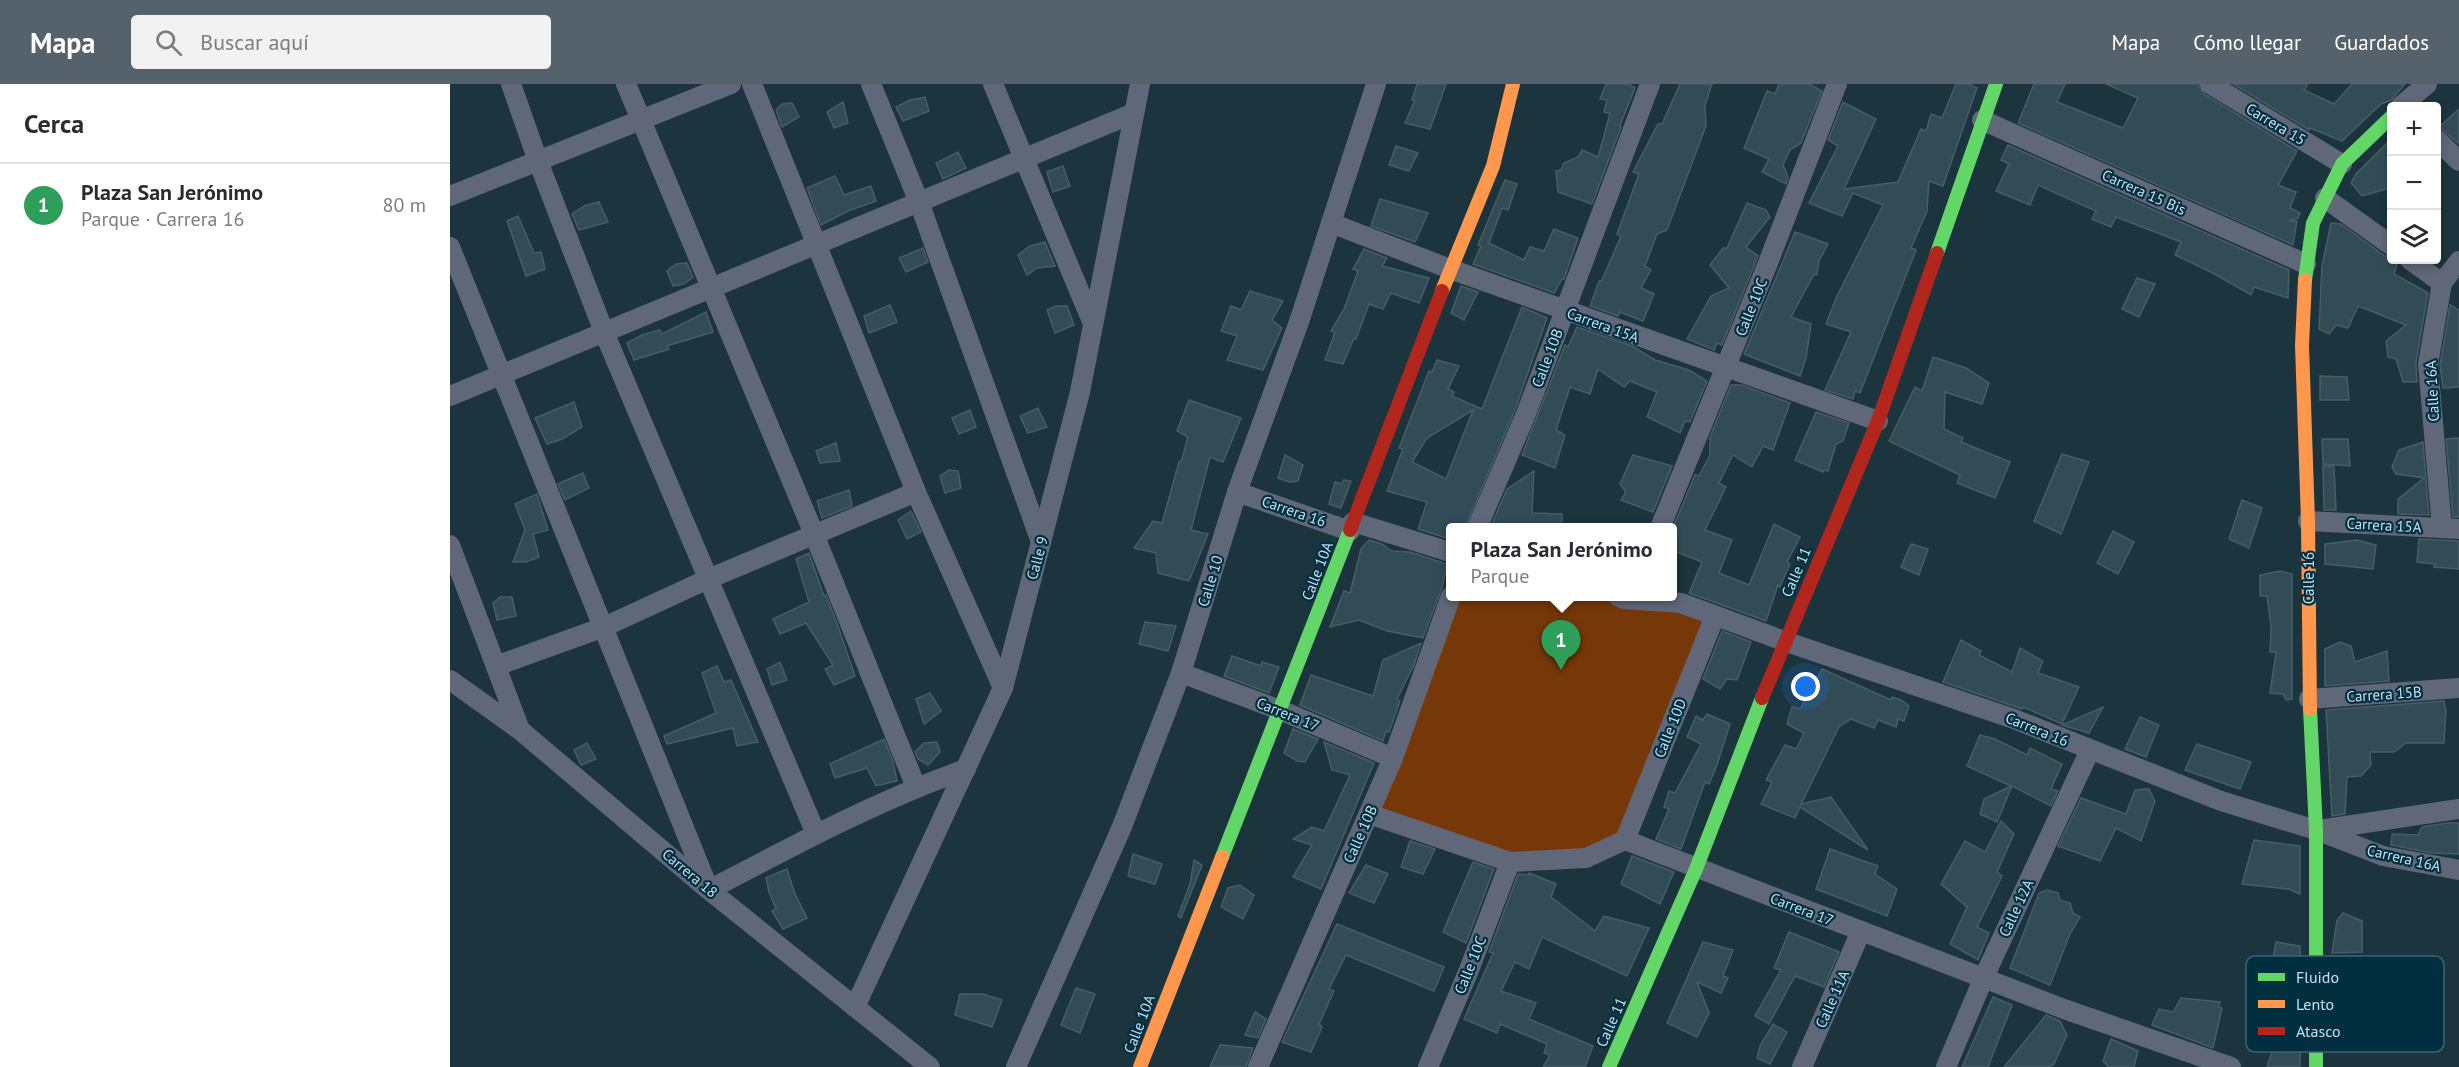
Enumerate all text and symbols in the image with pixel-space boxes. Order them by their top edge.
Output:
search box [131,15,551,69]
text: Mapa [30,24,95,61]
icon: search [152,26,185,59]
text: Buscar aquí [200,28,309,56]
text: Mapa [2111,29,2160,56]
text: Cómo llegar [2193,29,2301,56]
text: Guardados [2334,29,2429,56]
street label: Carrera 15 [2243,99,2309,149]
map controls [2387,102,2441,264]
button: + [2387,102,2441,156]
text: Cerca [24,107,84,140]
button: − [2387,156,2441,210]
street label: Carrera 15 Bis [2099,165,2189,219]
text: Plaza San Jerónimo [81,178,263,206]
text: 1 [38,192,49,218]
text: 80 m [383,192,426,218]
text: Parque · Carrera 16 [81,206,245,232]
button: layers [2387,210,2441,264]
street label: Calle 10C [1731,275,1771,339]
street label: Carrera 15A [1564,303,1642,347]
street label: Calle 10B [1527,326,1567,390]
street label: Calle 16A [2421,360,2443,422]
street label: Carrera 16 [1259,491,1329,531]
street label: Carrera 15A [2346,514,2422,536]
popup [1446,523,1677,601]
street label: Calle 9 [1022,534,1052,582]
text: Plaza San Jerónimo [1470,535,1653,563]
street label: Calle 10A [1297,539,1337,603]
street label: Calle 11 [1777,544,1815,600]
street label: Calle 16 [2299,552,2318,604]
street label: Calle 10 [1193,553,1227,609]
text: Parque [1470,563,1529,589]
pin: 1 [1542,620,1580,670]
your location [1791,672,1820,701]
street label: Carrera 15B [2346,682,2422,706]
street label: Carrera 17 [1254,693,1322,735]
street label: Calle 10D [1650,696,1690,760]
street label: Carrera 16 [2003,708,2071,750]
street label: Calle 10B [1339,802,1381,866]
street label: Carrera 16A [2365,840,2443,876]
street label: Carrera 18 [658,844,722,902]
street label: Calle 12A [1994,876,2038,940]
street label: Carrera 17 [1768,888,1836,930]
street label: Calle 10C [1450,933,1490,997]
legend [2246,956,2444,1052]
street label: Calle 11A [1811,967,1853,1031]
text: Fluido [2296,967,2339,987]
street label: Calle 10A [1119,992,1159,1056]
street label: Calle 11 [1592,994,1630,1050]
text: Lento [2296,994,2334,1014]
text: Atasco [2296,1021,2341,1041]

